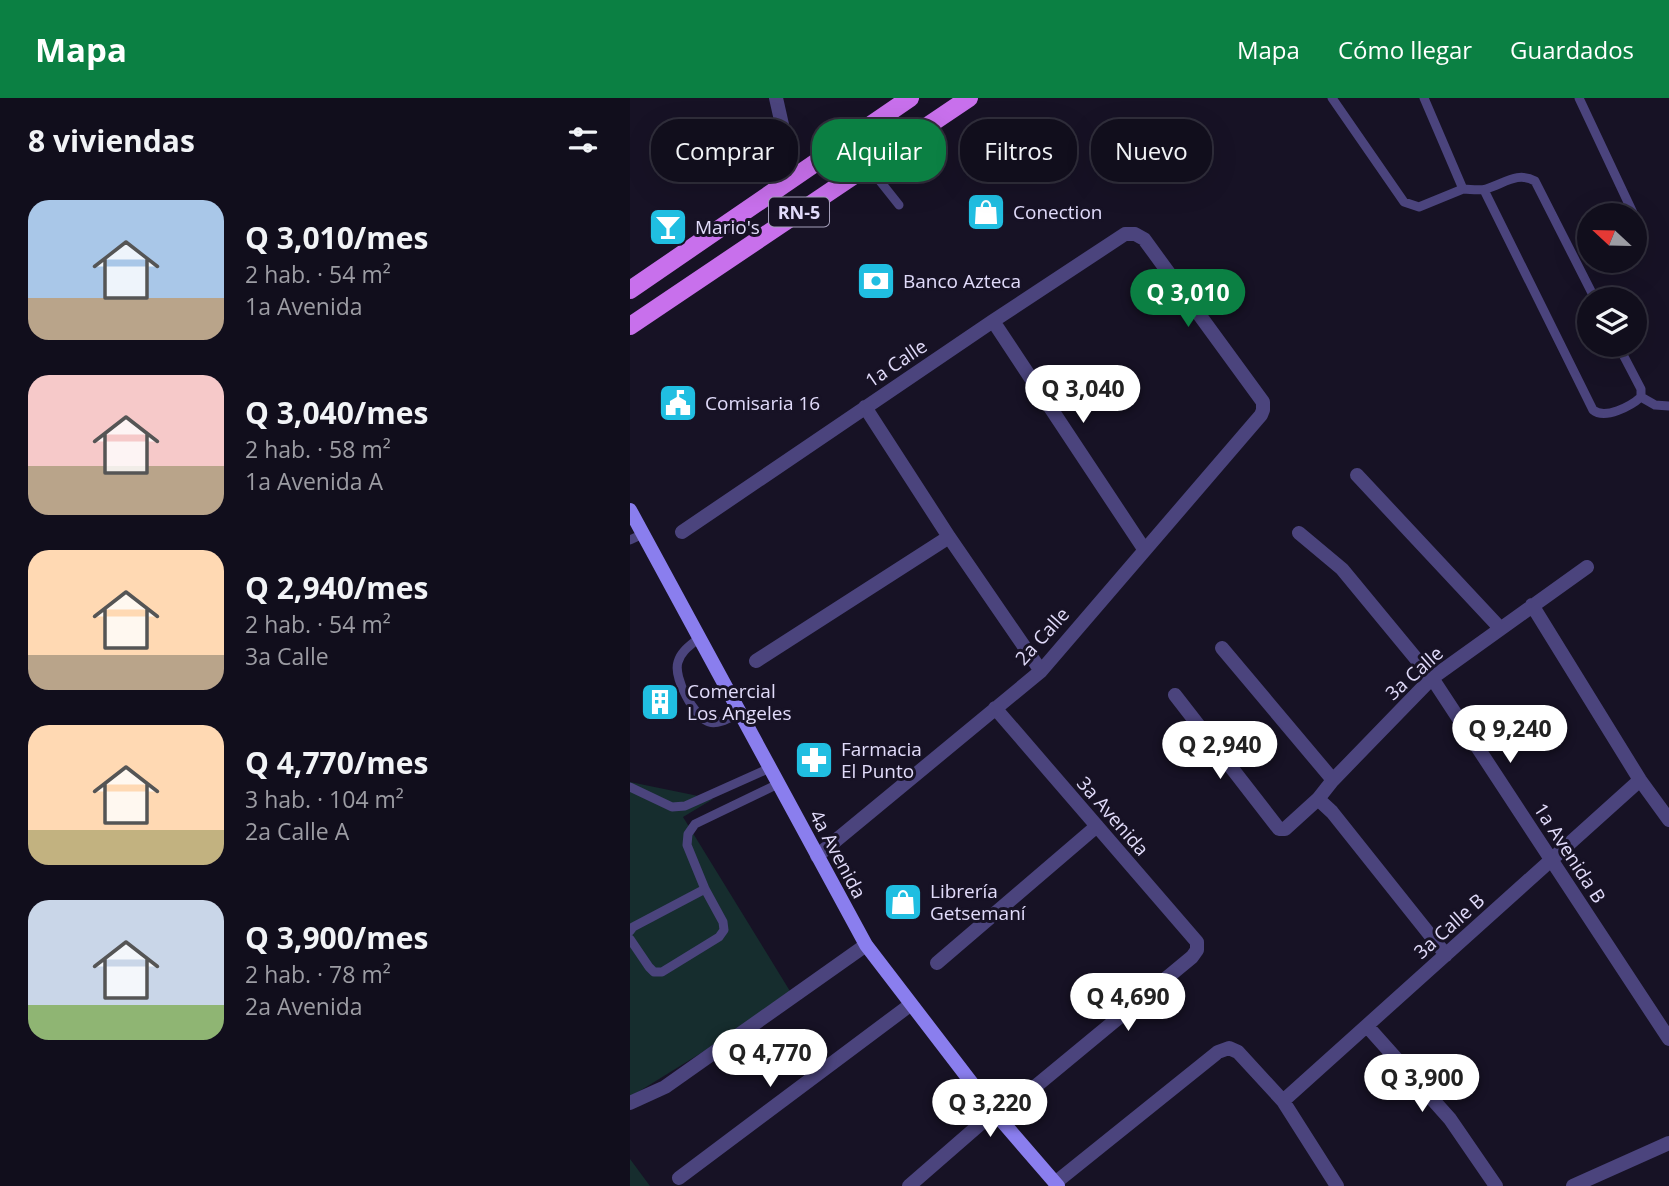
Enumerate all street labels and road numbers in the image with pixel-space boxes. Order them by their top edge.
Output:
road number: RN-5 [769,198,829,226]
street label: 1a Calle [860,333,932,393]
street label: 2a Calle [1009,602,1075,670]
street label: 3a Calle [1380,640,1448,706]
street label: 3a Avenida [1071,771,1155,861]
street label: 1a Avenida B [1528,798,1612,908]
street label: 4a Avenida [804,805,872,903]
street label: 3a Calle B [1408,887,1490,965]

